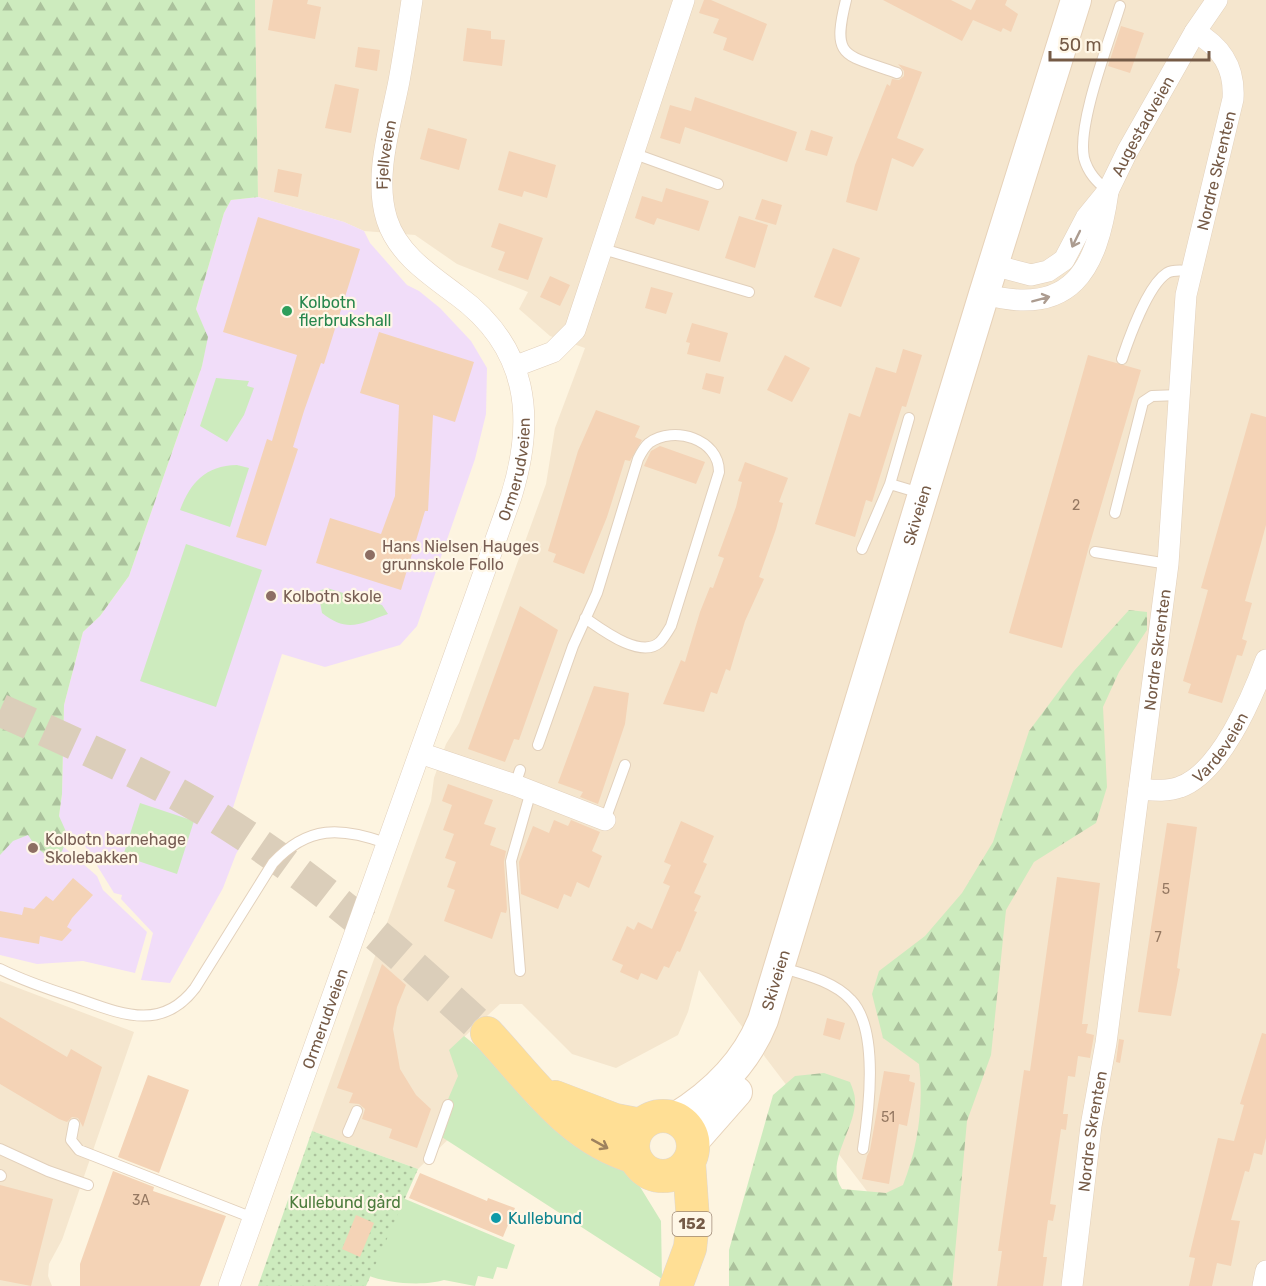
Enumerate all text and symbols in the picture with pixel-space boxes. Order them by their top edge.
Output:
scale bar [1050,24,1209,62]
text: 50 m [1059,34,1102,56]
street label: Augestadveien [1108,73,1178,179]
street label: Nordre Skrenten [1193,109,1240,232]
street label: Fjellveien [373,118,400,190]
one-way arrow [1070,230,1082,247]
place label: Kolbotn flerbrukshall [299,293,392,330]
one-way arrow [1031,293,1050,304]
marker: Kolbotn flerbrukshall [280,304,294,318]
street label: Ormerudveien [494,417,534,524]
street label: Skiveien [899,483,935,548]
house number: 2 [1072,497,1080,514]
place label: Hans Nielsen Hauges grunnskole Follo [382,537,539,574]
marker: Hans Nielsen Hauges grunnskole Follo [363,548,377,562]
place label: Kolbotn skole [283,587,382,606]
street label: Nordre Skrenten [1140,588,1175,712]
marker: Kolbotn skole [264,589,278,603]
street label: Vardeveien [1189,709,1252,787]
place label: Kolbotn barnehage Skolebakken [45,830,186,867]
marker: Kolbotn barnehage Skolebakken [26,841,40,855]
house number: 5 [1162,881,1170,898]
house number: 7 [1154,929,1162,946]
street label: Skiveien [758,948,794,1013]
street label: Ormerudveien [298,966,352,1072]
street label: Nordre Skrenten [1074,1069,1111,1193]
house number: 51 [881,1109,895,1126]
one-way arrow [591,1138,608,1150]
house number: 3A [132,1192,151,1209]
park label: Kullebund gård [289,1193,401,1212]
place label: Kullebund [508,1209,582,1228]
marker: Kullebund [489,1211,503,1225]
road number: 152 [672,1212,712,1236]

